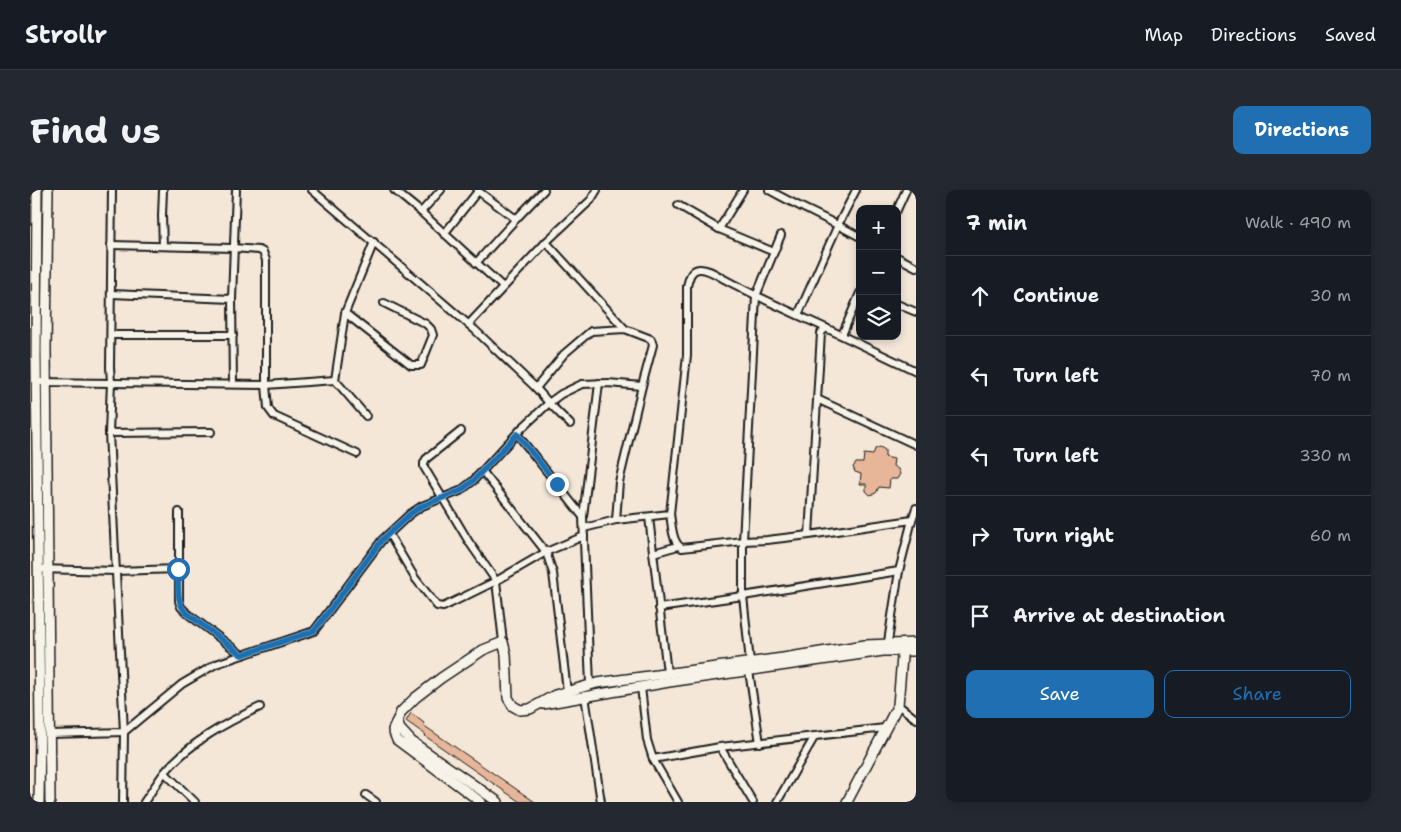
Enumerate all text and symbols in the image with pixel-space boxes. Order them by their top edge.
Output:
text: Strollr [25,19,107,51]
text: Map [1145,23,1183,47]
text: Directions [1211,23,1297,47]
text: Saved [1325,23,1376,47]
button: Directions [1233,106,1371,154]
text: Find us [30,107,161,154]
map controls [856,205,901,340]
button: + [856,205,901,250]
text: 7 min [966,209,1027,237]
text: Walk · 490 m [1245,212,1351,233]
button: − [856,250,901,295]
icon: ahead [966,282,994,310]
text: Continue [1013,283,1099,308]
text: 30 m [1310,285,1351,306]
button: layers [856,295,901,340]
icon: left [966,362,994,390]
text: Turn left [1013,363,1099,388]
text: 70 m [1310,365,1351,386]
icon: left [966,442,994,470]
text: Turn left [1013,443,1099,468]
text: 330 m [1299,445,1351,466]
route end [546,473,569,496]
icon: right [966,522,994,550]
text: Turn right [1013,523,1114,548]
text: 60 m [1310,525,1351,546]
route start [167,558,190,581]
icon: arrive [966,602,994,630]
text: Arrive at destination [1013,603,1225,628]
button: Save [966,670,1154,718]
button: Share [1164,670,1351,718]

